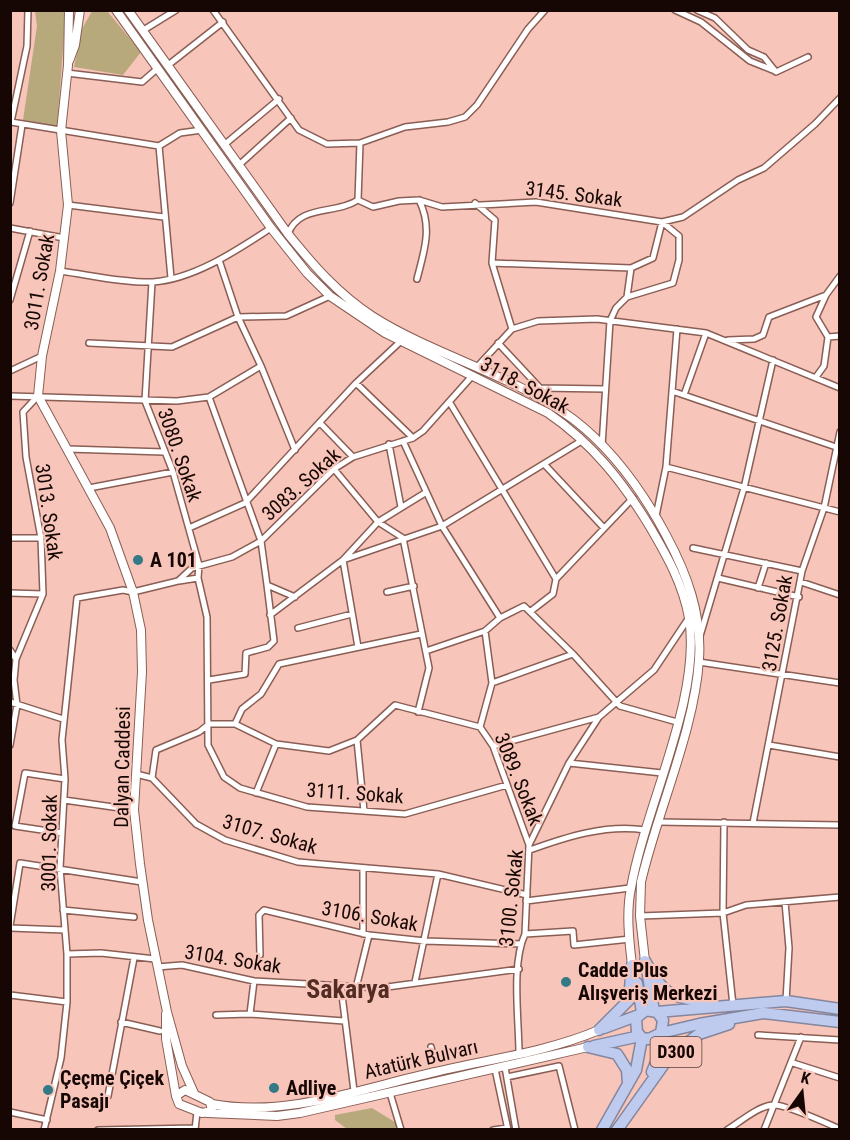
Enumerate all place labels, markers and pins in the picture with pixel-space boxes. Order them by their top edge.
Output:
place label: A 101 [150,548,197,572]
marker: A 101 [131,553,145,567]
place label: Cadde Plus Alışveriş Merkezi [578,958,717,1005]
marker: Cadde Plus Alışveriş Merkezi [559,975,573,989]
place label: Çeçme Çiçek Pasajı [60,1066,164,1113]
place label: Adliye [286,1076,336,1100]
marker: Adliye [267,1081,281,1095]
marker: Çeçme Çiçek Pasajı [41,1083,55,1097]

